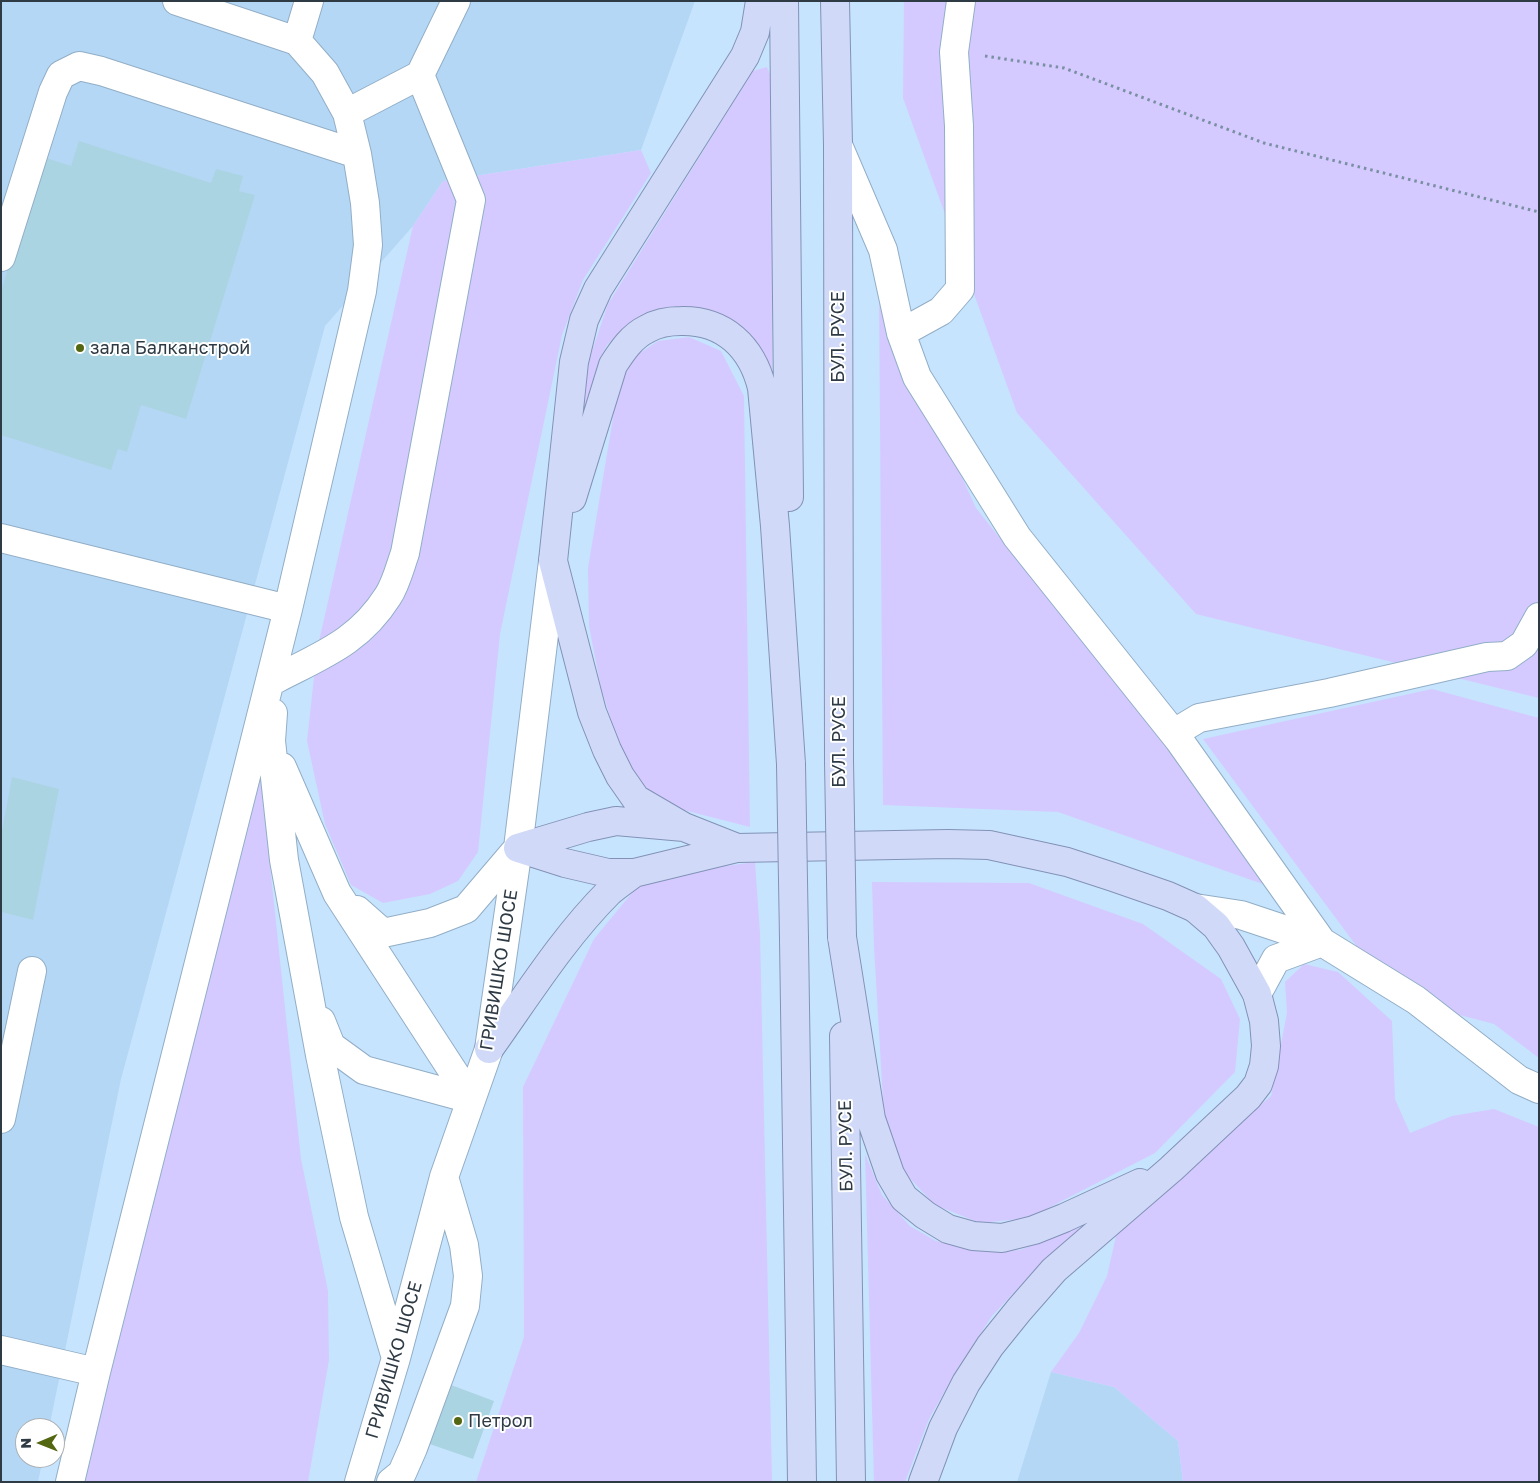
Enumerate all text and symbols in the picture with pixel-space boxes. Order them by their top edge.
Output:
street label: БУЛ. РУСЕ [827,291,849,383]
place label: зала Балканстрой [90,337,250,359]
marker: зала Балканстрой [74,342,86,354]
street label: БУЛ. РУСЕ [828,696,850,788]
street label: ГРИВИШКО ШОСЕ [476,888,522,1052]
street label: БУЛ. РУСЕ [834,1100,858,1192]
street label: ГРИВИШКО ШОСЕ [361,1279,427,1441]
place label: Петрол [468,1410,533,1432]
marker: Петрол [452,1415,464,1427]
north arrow [15,1418,65,1468]
text: N [17,1438,34,1449]

